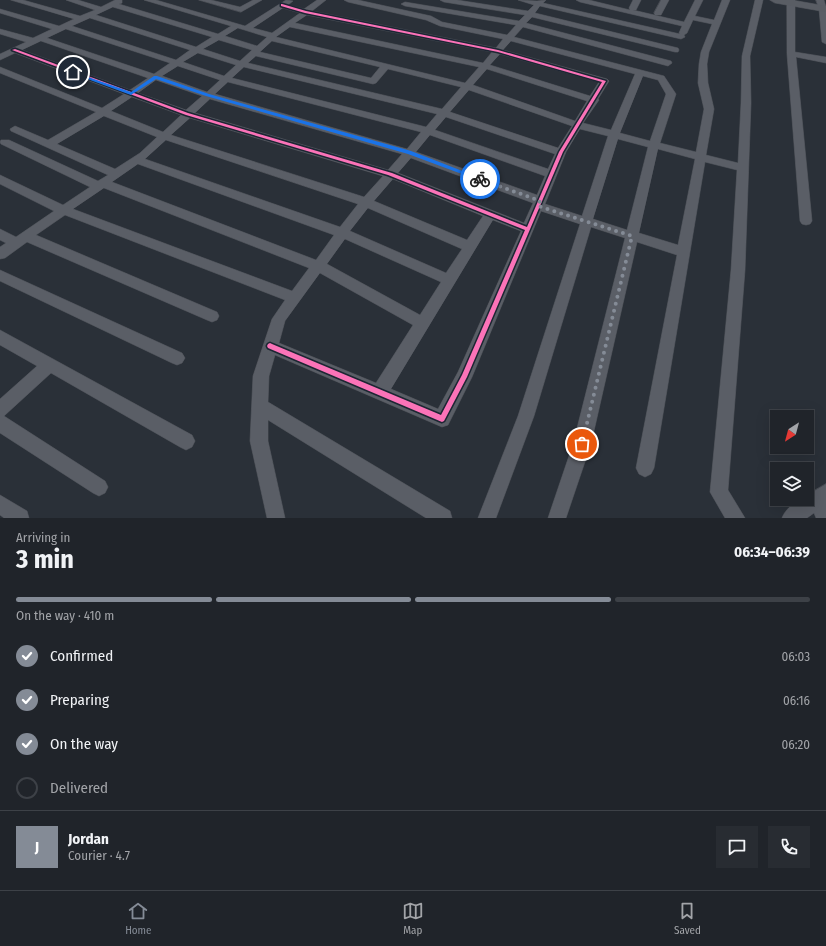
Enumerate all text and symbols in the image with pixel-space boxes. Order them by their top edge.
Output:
pin [56,55,90,89]
icon: home [62,61,84,83]
courier [460,159,500,199]
icon: bike [469,168,491,190]
north arrow [770,410,814,454]
map controls [770,410,814,506]
pin [565,427,599,461]
icon: bag [571,433,593,455]
button: layers [770,462,814,506]
text: Arriving in [16,530,70,545]
text: 06:34–06:39 [734,543,810,561]
text: 3 min [16,544,74,575]
text: On the way · 410 m [16,608,114,623]
icon: check [16,645,38,667]
text: Confirmed [50,647,113,665]
text: 06:03 [782,649,810,664]
icon: check [16,689,38,711]
text: Preparing [50,691,109,709]
text: 06:16 [783,693,810,708]
icon: check [16,733,38,755]
text: On the way [50,735,118,753]
text: 06:20 [782,737,810,752]
text: Delivered [50,779,108,797]
button: chat [716,826,758,868]
button: phone [768,826,810,868]
text: Jordan [68,830,109,848]
text: J [35,838,39,856]
text: Courier · 4.7 [68,848,130,863]
tab: Home [125,900,151,937]
tab: Map [402,900,424,937]
tab: Saved [674,900,701,937]

